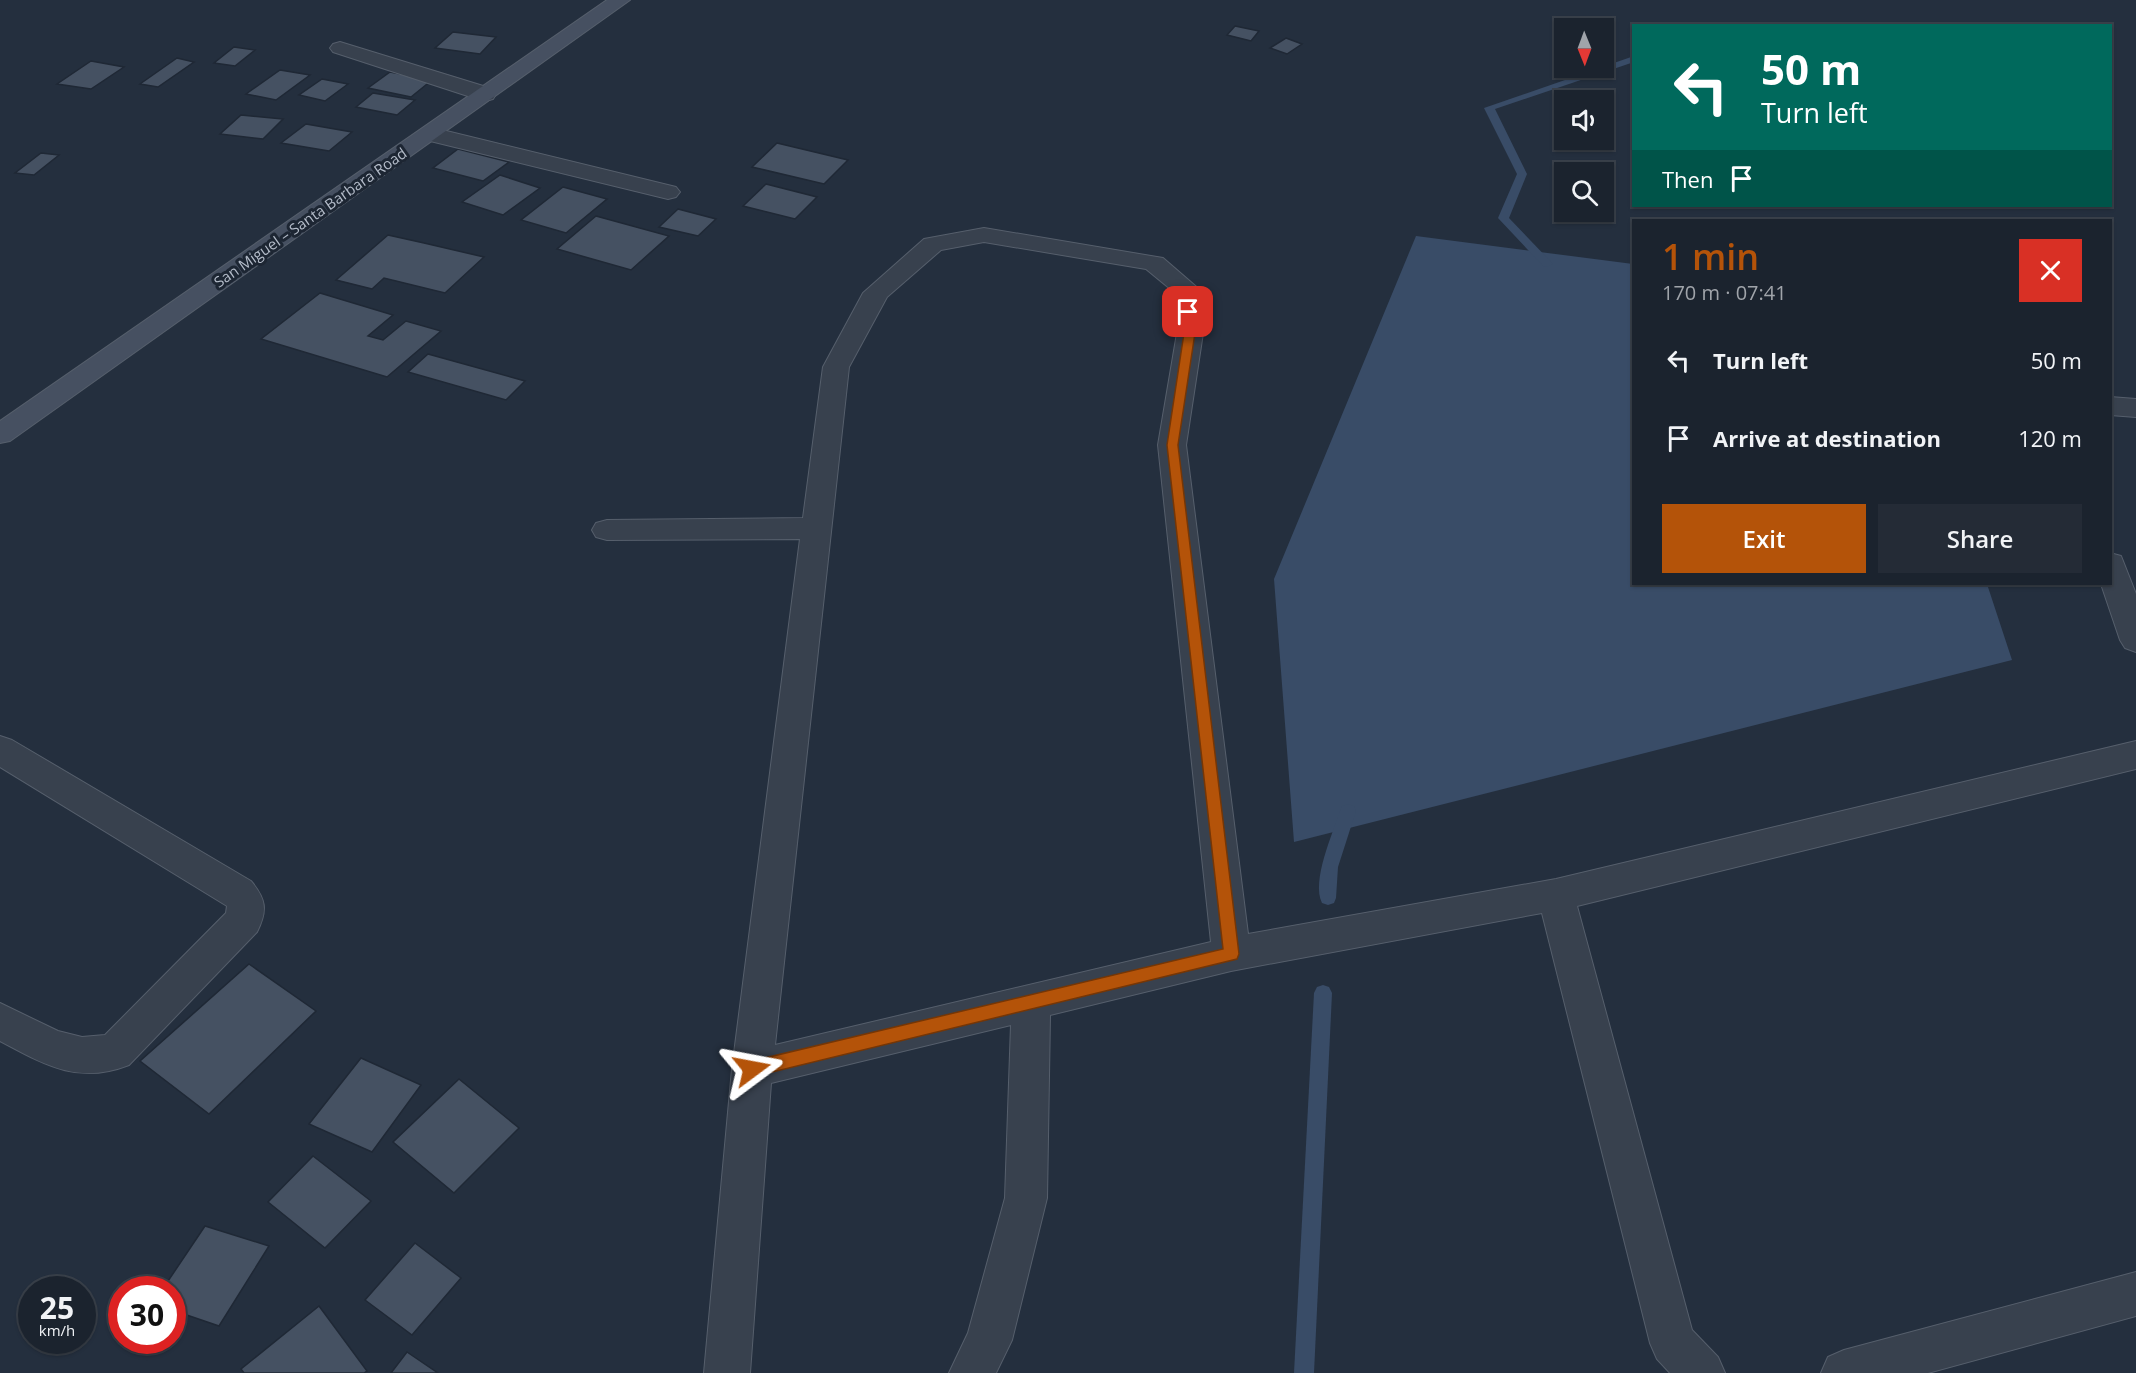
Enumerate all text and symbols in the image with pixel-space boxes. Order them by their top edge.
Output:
north arrow [1554,18,1614,78]
map controls [1554,18,1614,222]
text: 50 m [1761,40,1861,97]
icon: left [1662,48,1740,126]
button: sound [1554,90,1614,150]
text: Turn left [1761,94,1868,131]
street label: San Miguel – Santa Barbara Road [210,143,410,291]
button: search [1554,162,1614,222]
icon: arrive [1725,162,1758,195]
text: Then [1662,164,1713,194]
text: 1 min [1662,232,1759,281]
button: close [2019,239,2082,302]
text: 170 m · 07:41 [1662,279,1787,306]
pin [1162,286,1213,337]
icon: arrive [1171,295,1204,328]
icon: left [1662,344,1695,377]
text: Turn left [1713,345,1808,375]
text: 50 m [2031,345,2082,375]
icon: arrive [1662,422,1695,455]
text: Arrive at destination [1713,423,1941,453]
text: 120 m [2018,423,2082,453]
button: Exit [1662,504,1866,573]
button: Share [1878,504,2082,573]
position arrow [720,1037,784,1101]
speed limit sign: 30 [108,1276,186,1354]
text: 25 [40,1287,74,1328]
text: km/h [39,1320,75,1340]

